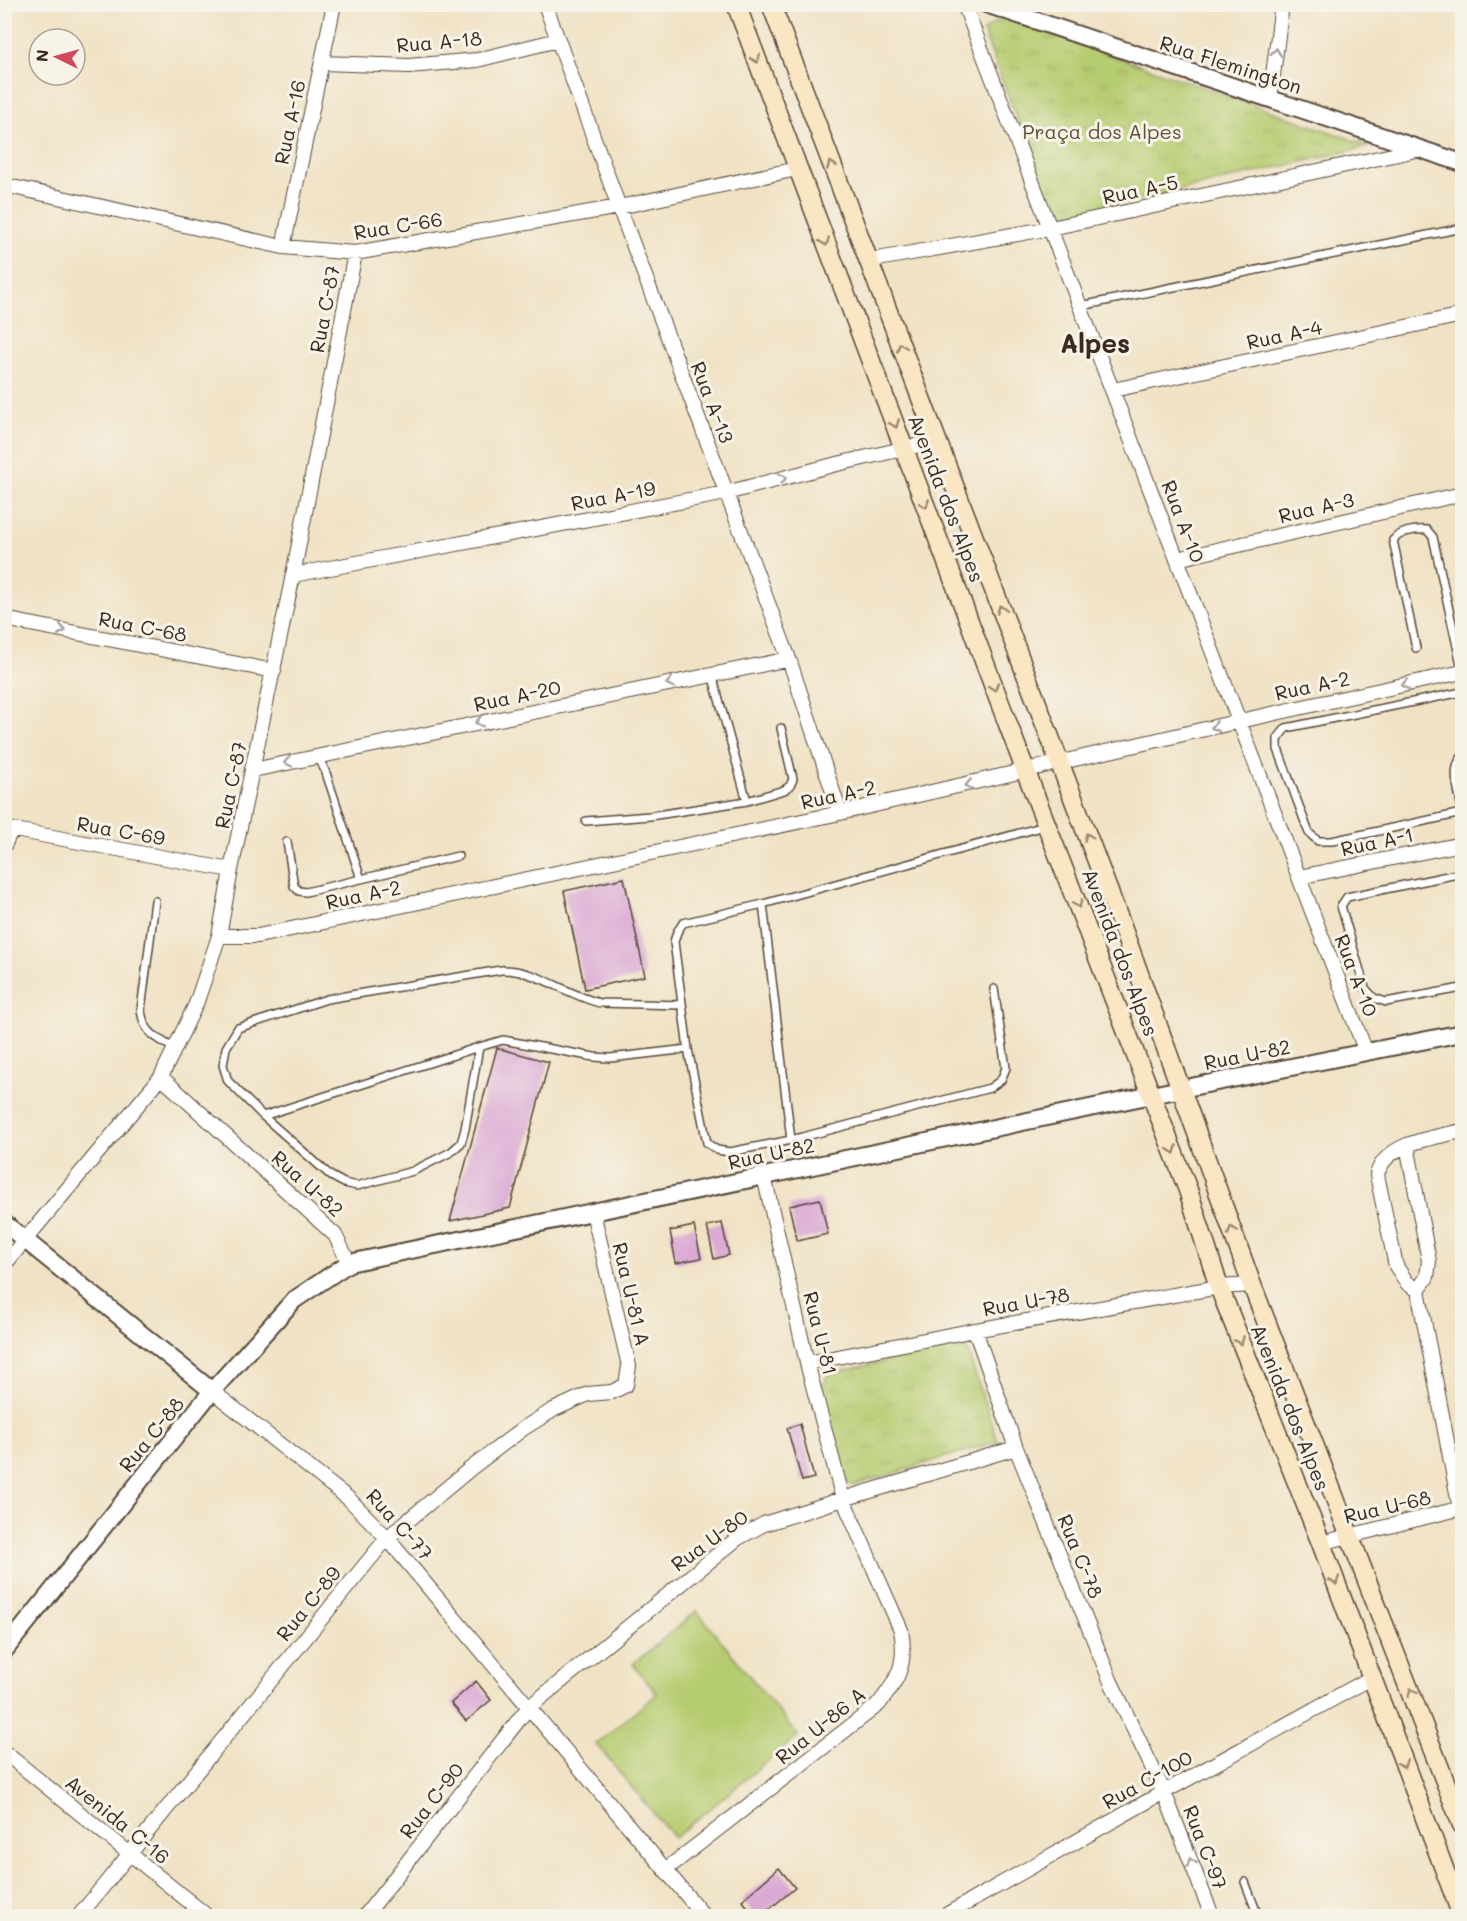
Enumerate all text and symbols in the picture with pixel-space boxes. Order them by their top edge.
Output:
street label: Rua A-18 [395,24,483,58]
north arrow [27,27,87,87]
street label: Rua Flemington [1157,29,1305,99]
one-way arrow [1269,47,1282,56]
text: N [31,49,53,63]
one-way arrow [749,53,761,64]
street label: Rua A-16 [267,77,311,167]
park label: Praça dos Alpes [1022,118,1182,144]
one-way arrow [826,160,839,171]
street label: Rua A-5 [1100,168,1180,210]
street label: Rua C-66 [352,205,444,245]
one-way arrow [818,236,830,247]
street label: Rua C-87 [303,263,345,355]
street label: Rua A-4 [1244,313,1324,355]
district label: Alpes [1060,326,1130,360]
one-way arrow [896,343,908,354]
street label: Rua A-13 [686,357,740,447]
street label: Avenida dos Alpes [903,410,991,586]
one-way arrow [887,418,900,429]
one-way arrow [777,473,788,485]
street label: Rua A-19 [568,474,658,516]
street label: Rua A-10 [1156,476,1212,566]
street label: Rua A-3 [1276,486,1356,528]
one-way arrow [918,498,930,509]
street label: Rua C-68 [97,605,189,647]
one-way arrow [995,605,1008,615]
one-way arrow [57,623,67,636]
street label: Rua A-2 [1272,664,1352,706]
street label: Rua A-20 [471,673,563,717]
one-way arrow [665,676,675,689]
one-way arrow [1401,678,1411,691]
one-way arrow [986,681,999,691]
one-way arrow [474,715,484,728]
one-way arrow [1210,720,1220,733]
street label: Rua C-87 [208,739,252,831]
one-way arrow [283,755,293,768]
street label: Rua A-2 [798,773,878,815]
one-way arrow [964,777,974,790]
street label: Rua C-69 [75,809,167,851]
street label: Rua A-1 [1338,821,1416,861]
one-way arrow [1082,833,1095,843]
street label: Avenida dos Alpes [1077,864,1165,1040]
street label: Rua A-2 [323,873,403,915]
one-way arrow [1070,899,1083,909]
street label: Rua A-10 [1329,930,1385,1020]
street label: Rua U-82 [1202,1033,1292,1075]
street label: Rua U-82 [725,1131,817,1175]
street label: Rua U-82 [267,1144,349,1222]
one-way arrow [1166,1144,1178,1155]
one-way arrow [1227,1225,1240,1236]
street label: Rua U-81 A [607,1240,657,1348]
street label: Rua U-78 [981,1281,1071,1321]
street label: Rua U-81 [798,1288,844,1378]
street label: Avenida dos Alpes [1246,1320,1336,1494]
one-way arrow [1233,1335,1246,1346]
street label: Rua C-88 [113,1391,189,1477]
street label: Rua C-77 [361,1483,439,1565]
street label: Rua U-68 [1341,1483,1433,1529]
street label: Rua U-80 [665,1503,753,1577]
street label: Rua C-78 [1052,1510,1110,1602]
street label: Rua C-89 [270,1560,346,1646]
one-way arrow [1327,1575,1340,1586]
street label: Rua U-86 A [770,1681,870,1769]
one-way arrow [1406,1687,1419,1698]
street label: Rua C-100 [1097,1744,1197,1814]
street label: Rua C-90 [393,1757,469,1843]
one-way arrow [1396,1758,1409,1768]
street label: Avenida C-16 [60,1769,176,1869]
street label: Rua C-97 [1178,1801,1234,1893]
one-way arrow [1186,1857,1198,1868]

